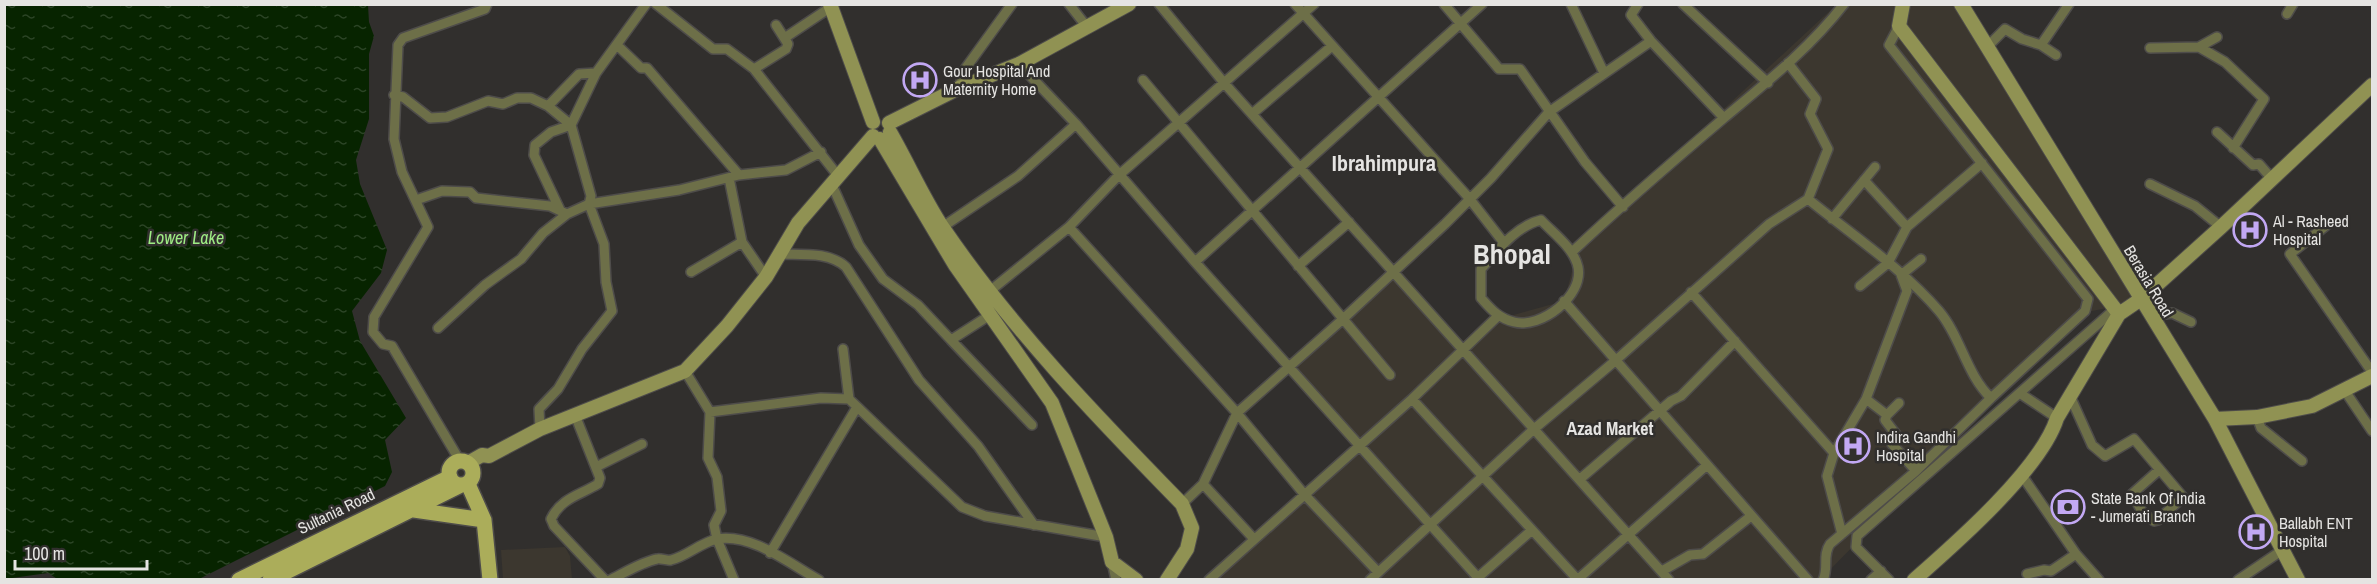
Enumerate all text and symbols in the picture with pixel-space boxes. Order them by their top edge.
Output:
place label: Gour Hospital And Maternity Home [943,60,1050,100]
hospital icon: Gour Hospital And Maternity Home [902,62,938,98]
district label: Ibrahimpura [1332,148,1436,178]
place label: Al - Rasheed Hospital [2272,210,2349,250]
hospital icon: Al - Rasheed Hospital [2232,212,2268,248]
water label: Lower Lake [148,225,224,250]
district label: Bhopal [1473,235,1551,273]
street label: Berasia Road [2119,241,2179,321]
district label: Azad Market [1567,416,1654,441]
place label: Indira Gandhi Hospital [1876,426,1956,466]
hospital icon: Indira Gandhi Hospital [1835,428,1871,464]
street label: Sultania Road [294,483,378,539]
place label: State Bank Of India - Jumerati Branch [2091,487,2206,527]
bank icon: State Bank Of India - Jumerati Branch [2050,489,2086,525]
place label: Ballabh ENT Hospital [2279,512,2353,552]
hospital icon: Ballabh ENT Hospital [2238,514,2274,550]
scale bar [15,533,147,571]
text: 100 m [24,541,65,566]

